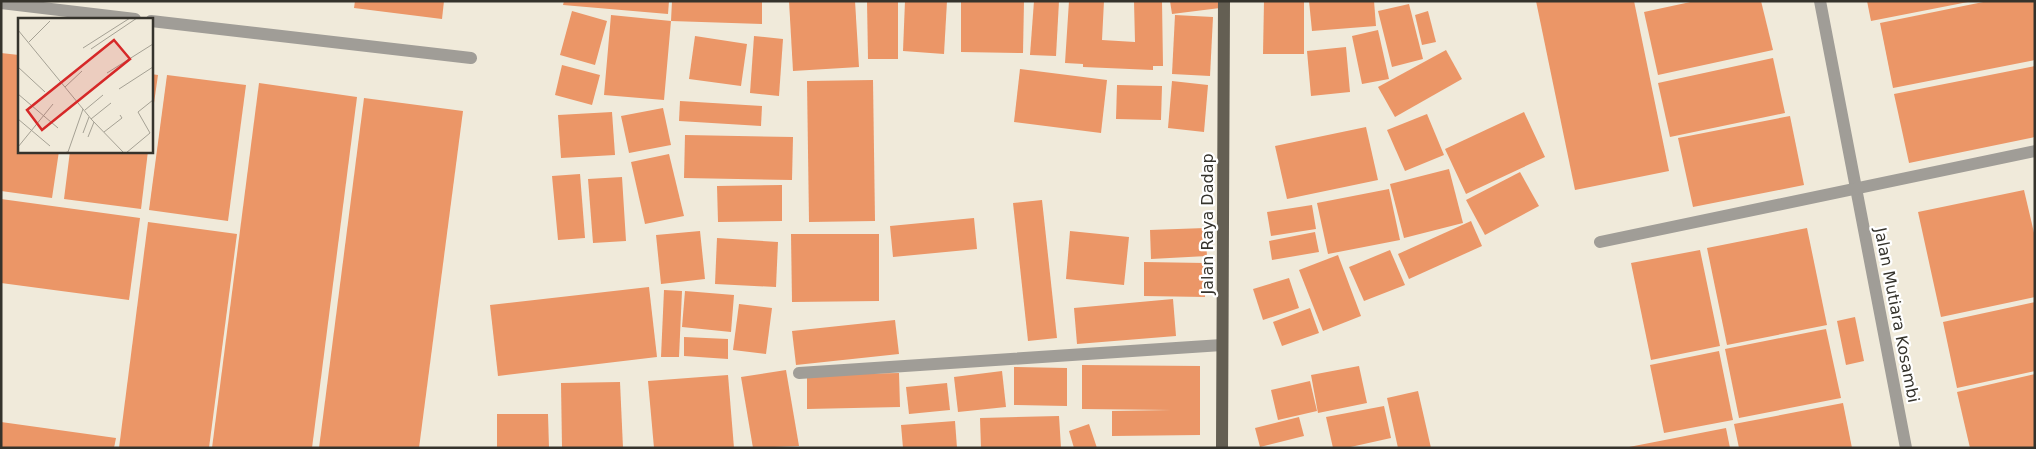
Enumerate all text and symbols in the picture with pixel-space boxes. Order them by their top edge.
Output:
inset map [18,18,152,152]
street label: Jalan Raya Dadap [1198,153,1217,296]
street label: Jalan Mutiara Kosambi [1871,225,1923,404]

